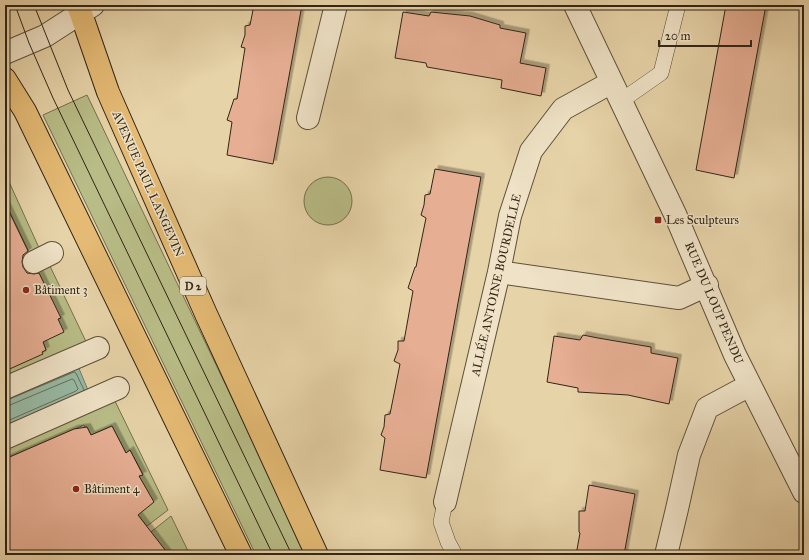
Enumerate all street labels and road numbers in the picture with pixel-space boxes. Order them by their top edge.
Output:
street label: AVENUE PAUL LANGEVIN [109,108,187,259]
street label: ALLÉE ANTOINE BOURDELLE [466,192,524,379]
street label: RUE DU LOUP PENDU [682,240,746,367]
road number: D 2 [180,277,206,295]

